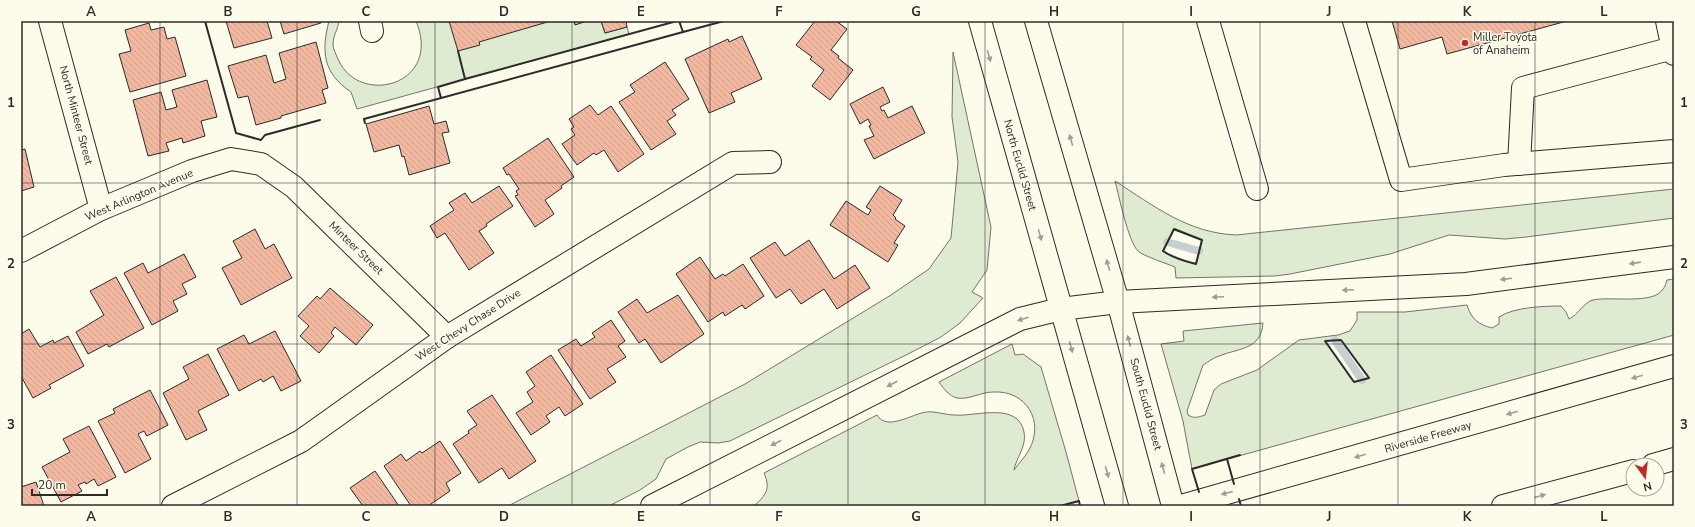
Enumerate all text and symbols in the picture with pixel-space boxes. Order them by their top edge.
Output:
text: A [86,3,96,21]
text: B [224,3,233,21]
text: C [362,3,371,21]
text: D [499,3,509,21]
text: E [637,3,645,21]
text: F [775,3,783,21]
text: G [911,3,921,21]
text: H [1049,3,1059,21]
text: I [1189,3,1193,21]
text: J [1326,3,1331,21]
text: K [1463,3,1472,21]
text: L [1600,3,1608,21]
place label: Miller Toyota of Anaheim [1473,30,1537,58]
marker: Miller Toyota of Anaheim [1460,38,1470,48]
one-way arrow [986,50,992,62]
street label: North Minteer Street [56,64,96,166]
text: 1 [7,94,15,112]
text: 1 [1680,94,1688,112]
street label: North Euclid Street [1000,118,1040,212]
one-way arrow [1068,134,1074,146]
street label: West Arlington Avenue [83,165,195,225]
street label: Minteer Street [325,218,387,278]
one-way arrow [1037,228,1043,241]
text: 2 [7,255,15,273]
text: 2 [1680,255,1688,273]
one-way arrow [1104,259,1110,271]
one-way arrow [1629,260,1641,266]
one-way arrow [1500,276,1513,282]
street label: West Chevy Chase Drive [413,285,524,365]
one-way arrow [1342,286,1354,293]
one-way arrow [1211,294,1224,300]
one-way arrow [1017,316,1029,322]
one-way arrow [1126,335,1132,347]
one-way arrow [1068,341,1074,353]
street label: South Euclid Street [1126,356,1166,452]
one-way arrow [1630,374,1642,380]
one-way arrow [886,381,898,388]
one-way arrow [1505,410,1517,416]
text: 3 [7,416,15,434]
text: 3 [1680,416,1688,434]
street label: Riverside Freeway [1383,417,1474,457]
one-way arrow [770,440,782,446]
one-way arrow [1353,453,1365,459]
north arrow [1625,457,1665,497]
one-way arrow [1160,462,1166,474]
one-way arrow [1104,466,1110,478]
scale bar [32,471,107,497]
text: 20 m [38,477,66,493]
text: N [1642,478,1653,494]
one-way arrow [1221,490,1233,496]
one-way arrow [1535,493,1547,499]
text: A [86,508,96,526]
text: B [224,508,233,526]
text: C [362,508,371,526]
text: D [499,508,509,526]
text: E [637,508,645,526]
text: F [775,508,783,526]
text: G [911,508,921,526]
text: H [1049,508,1059,526]
text: I [1189,508,1193,526]
text: J [1326,508,1331,526]
text: K [1463,508,1472,526]
text: L [1600,508,1608,526]

